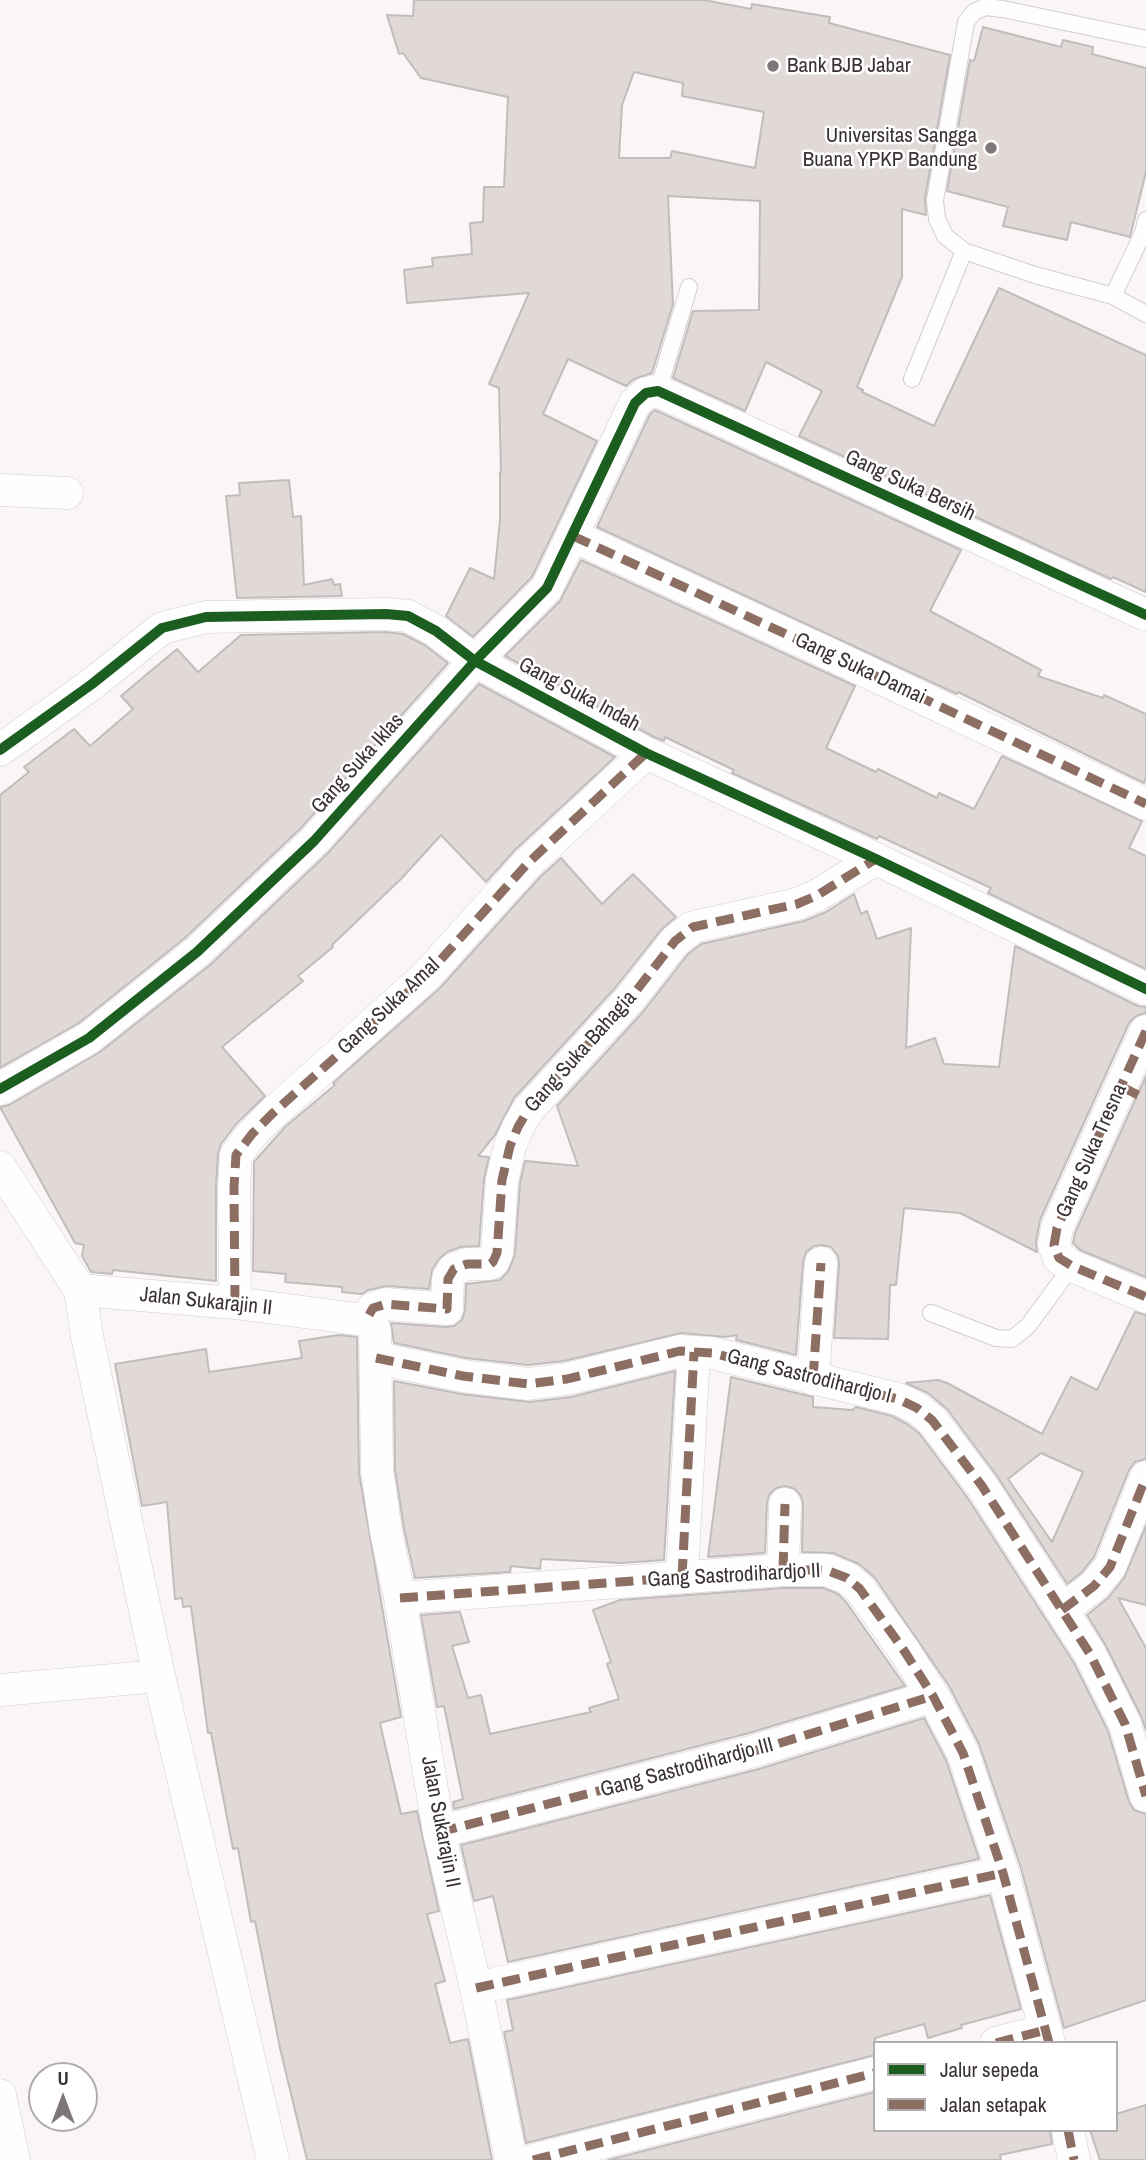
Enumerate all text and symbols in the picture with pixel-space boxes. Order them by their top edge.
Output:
place label: Bank BJB Jabar [787,53,910,79]
marker: Bank BJB Jabar [765,58,781,74]
place label: Universitas Sangga Buana YPKP Bandung [803,123,977,173]
marker: Universitas Sangga Buana YPKP Bandung [983,140,999,156]
street label: Gang Suka Bersih [841,445,979,527]
street label: Gang Suka Damai [790,628,930,710]
street label: Gang Suka Indah [514,652,644,738]
street label: Gang Suka Iklas [306,709,410,819]
street label: Gang Suka Amal [333,953,445,1061]
street label: Gang Suka Bahagia [520,986,642,1118]
street label: Gang Suka Tresna [1051,1080,1133,1222]
street label: Jalan Sukarajin II [139,1283,273,1321]
street label: Gang Sastrodihardjo I [724,1344,894,1410]
street label: Gang Sastrodihardjo II [647,1559,821,1593]
street label: Gang Sastrodihardjo III [598,1733,776,1803]
street label: Jalan Sukarajin II [415,1754,465,1890]
legend [873,2041,1118,2132]
text: Jalur sepeda [940,2055,1039,2084]
north arrow [28,2062,98,2132]
text: U [57,2065,69,2091]
text: Jalan setapak [940,2090,1046,2119]

